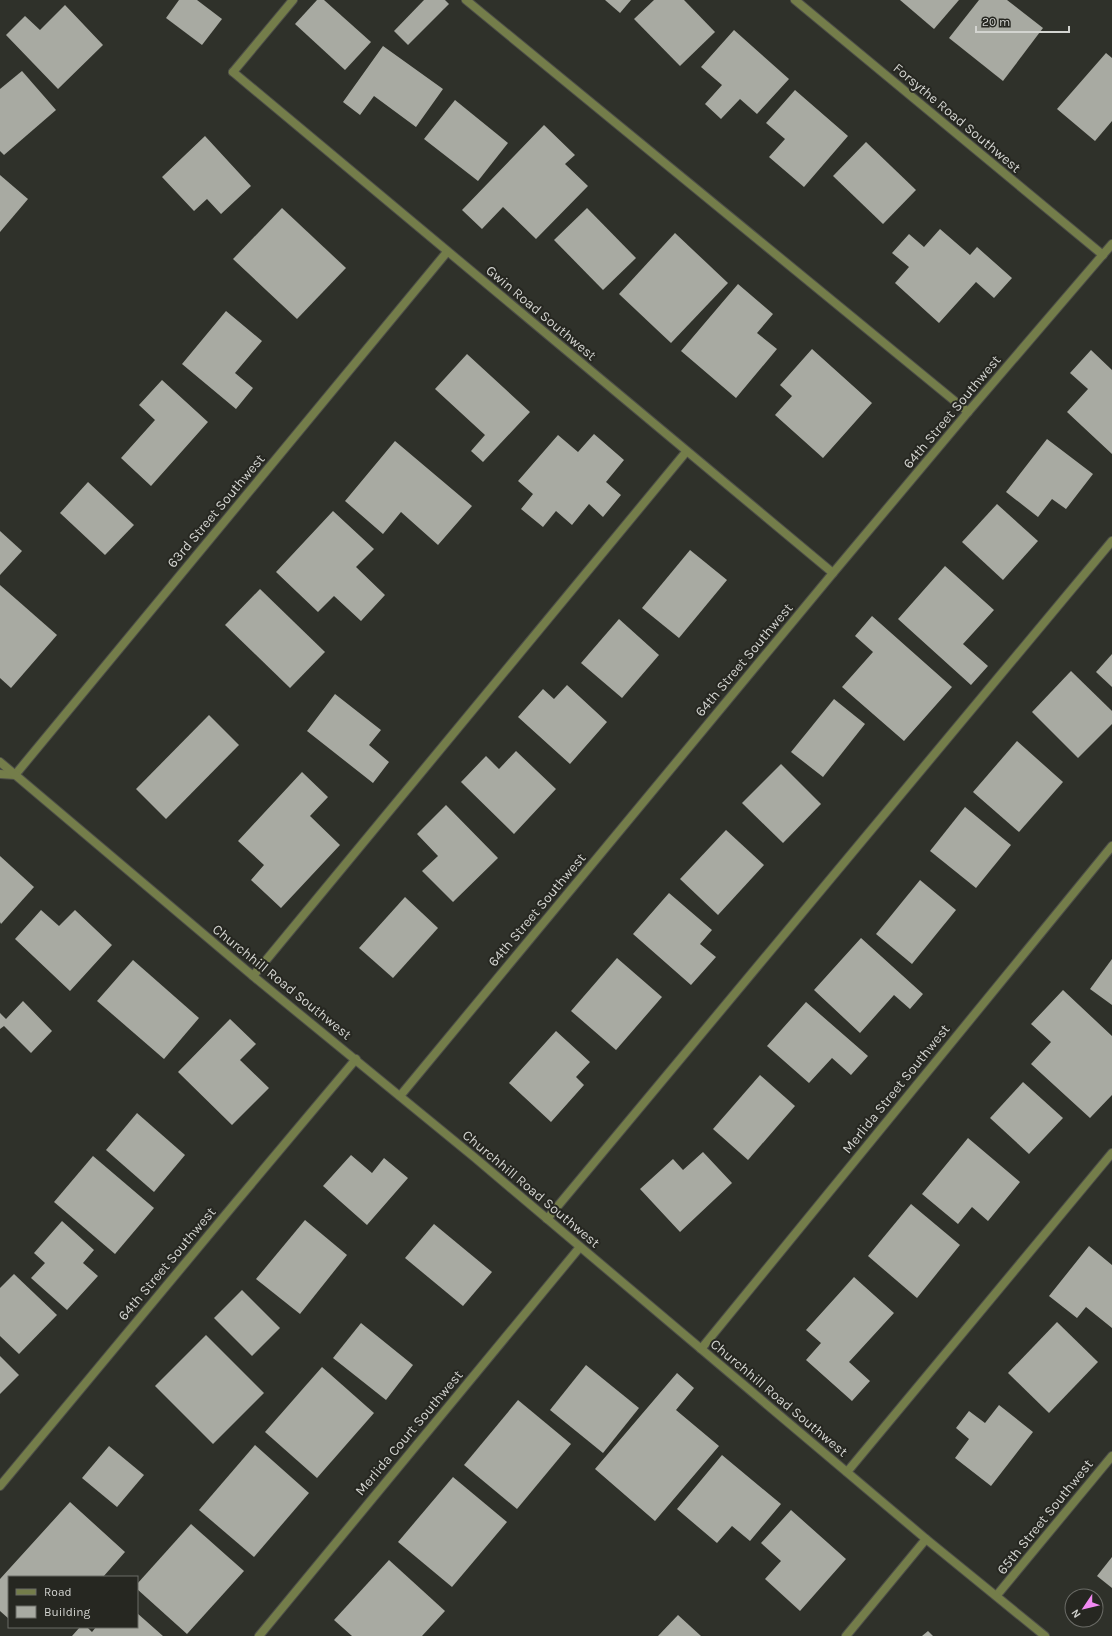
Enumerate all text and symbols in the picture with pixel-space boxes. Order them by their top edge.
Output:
scale bar [976,8,1069,34]
text: 20 m [982,15,1010,29]
street label: Forsythe Road Southwest [890,60,1024,176]
street label: Gwin Road Southwest [482,262,600,364]
street label: 64th Street Southwest [900,352,1004,472]
street label: 63rd Street Southwest [164,451,268,571]
street label: 64th Street Southwest [692,600,796,720]
street label: 64th Street Southwest [485,850,589,970]
street label: Churchhill Road Southwest [209,921,355,1043]
street label: Merlida Street Southwest [839,1021,953,1157]
street label: Churchhill Road Southwest [459,1127,603,1251]
street label: 64th Street Southwest [115,1204,219,1324]
street label: Churchhill Road Southwest [707,1336,851,1460]
street label: Merlida Court Southwest [352,1367,466,1499]
street label: 65th Street Southwest [993,1456,1097,1578]
legend [8,1576,138,1628]
text: Road [44,1585,72,1599]
north arrow [1064,1588,1104,1628]
text: Building [44,1605,91,1619]
text: N [1069,1606,1084,1620]

